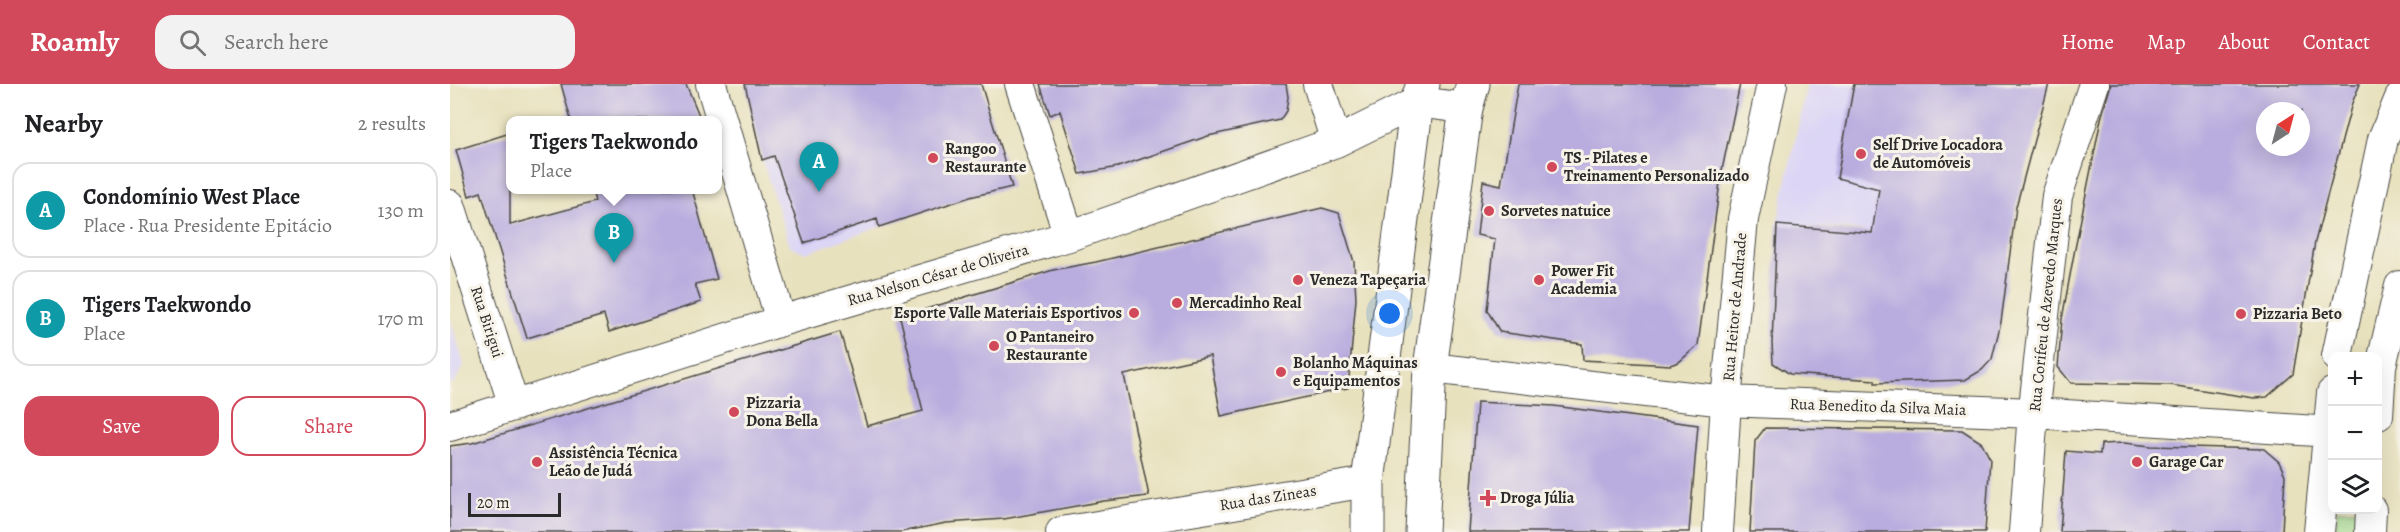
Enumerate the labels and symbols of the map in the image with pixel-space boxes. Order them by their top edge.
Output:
north arrow [2256,102,2310,156]
place label: Self Drive Locadora de Automóveis [1873,134,2003,174]
place label: Rangoo Restaurante [945,138,1026,178]
pin: A [800,142,838,192]
place label: TS - Pilates e Treinamento Personalizado [1564,147,1749,187]
marker: Self Drive Locadora de Automóveis [1854,147,1868,161]
marker: Rangoo Restaurante [926,151,940,165]
marker: TS - Pilates e Treinamento Personalizado [1545,160,1559,174]
street label: Rua Corifeu de Azevedo Marques [2024,197,2068,413]
place label: Sorvetes natuice [1501,200,1611,222]
marker: Sorvetes natuice [1482,204,1496,218]
pin: B [594,214,634,263]
street label: Rua Heitor de Andrade [1718,232,1752,382]
street label: Rua Nelson César de Oliveira [845,238,1032,311]
place label: Power Fit Academia [1550,260,1617,300]
place label: Veneza Tapeçaria [1309,269,1426,291]
marker: Veneza Tapeçaria [1291,273,1305,287]
marker: Power Fit Academia [1532,273,1546,287]
street label: Rua Birigui [465,283,509,361]
place label: Mercadinho Real [1189,292,1302,314]
marker: Mercadinho Real [1170,296,1184,310]
your location [1375,299,1404,328]
place label: Esporte Valle Materiais Esportivos [894,302,1122,324]
place label: Pizzaria Beto [2253,303,2342,325]
marker: Esporte Valle Materiais Esportivos [1127,306,1141,320]
marker: Pizzaria Beto [2234,307,2248,321]
place label: O Pantaneiro Restaurante [1006,326,1094,366]
marker: O Pantaneiro Restaurante [987,339,1001,353]
place label: Bolanho Máquinas e Equipamentos [1293,352,1418,392]
marker: Bolanho Máquinas e Equipamentos [1274,365,1288,379]
place label: Pizzaria Dona Bella [746,392,818,432]
street label: Rua Benedito da Silva Maia [1789,393,1967,421]
marker: Pizzaria Dona Bella [727,405,741,419]
place label: Assistência Técnica Leão de Judá [548,442,678,482]
place label: Garage Car [2149,451,2224,473]
marker: Assistência Técnica Leão de Judá [530,455,544,469]
marker: Garage Car [2130,455,2144,469]
street label: Rua das Zineas [1218,479,1318,517]
place label: Droga Júlia [1500,487,1575,509]
scale bar [468,490,561,518]
marker: Droga Júlia [1481,491,1495,505]

